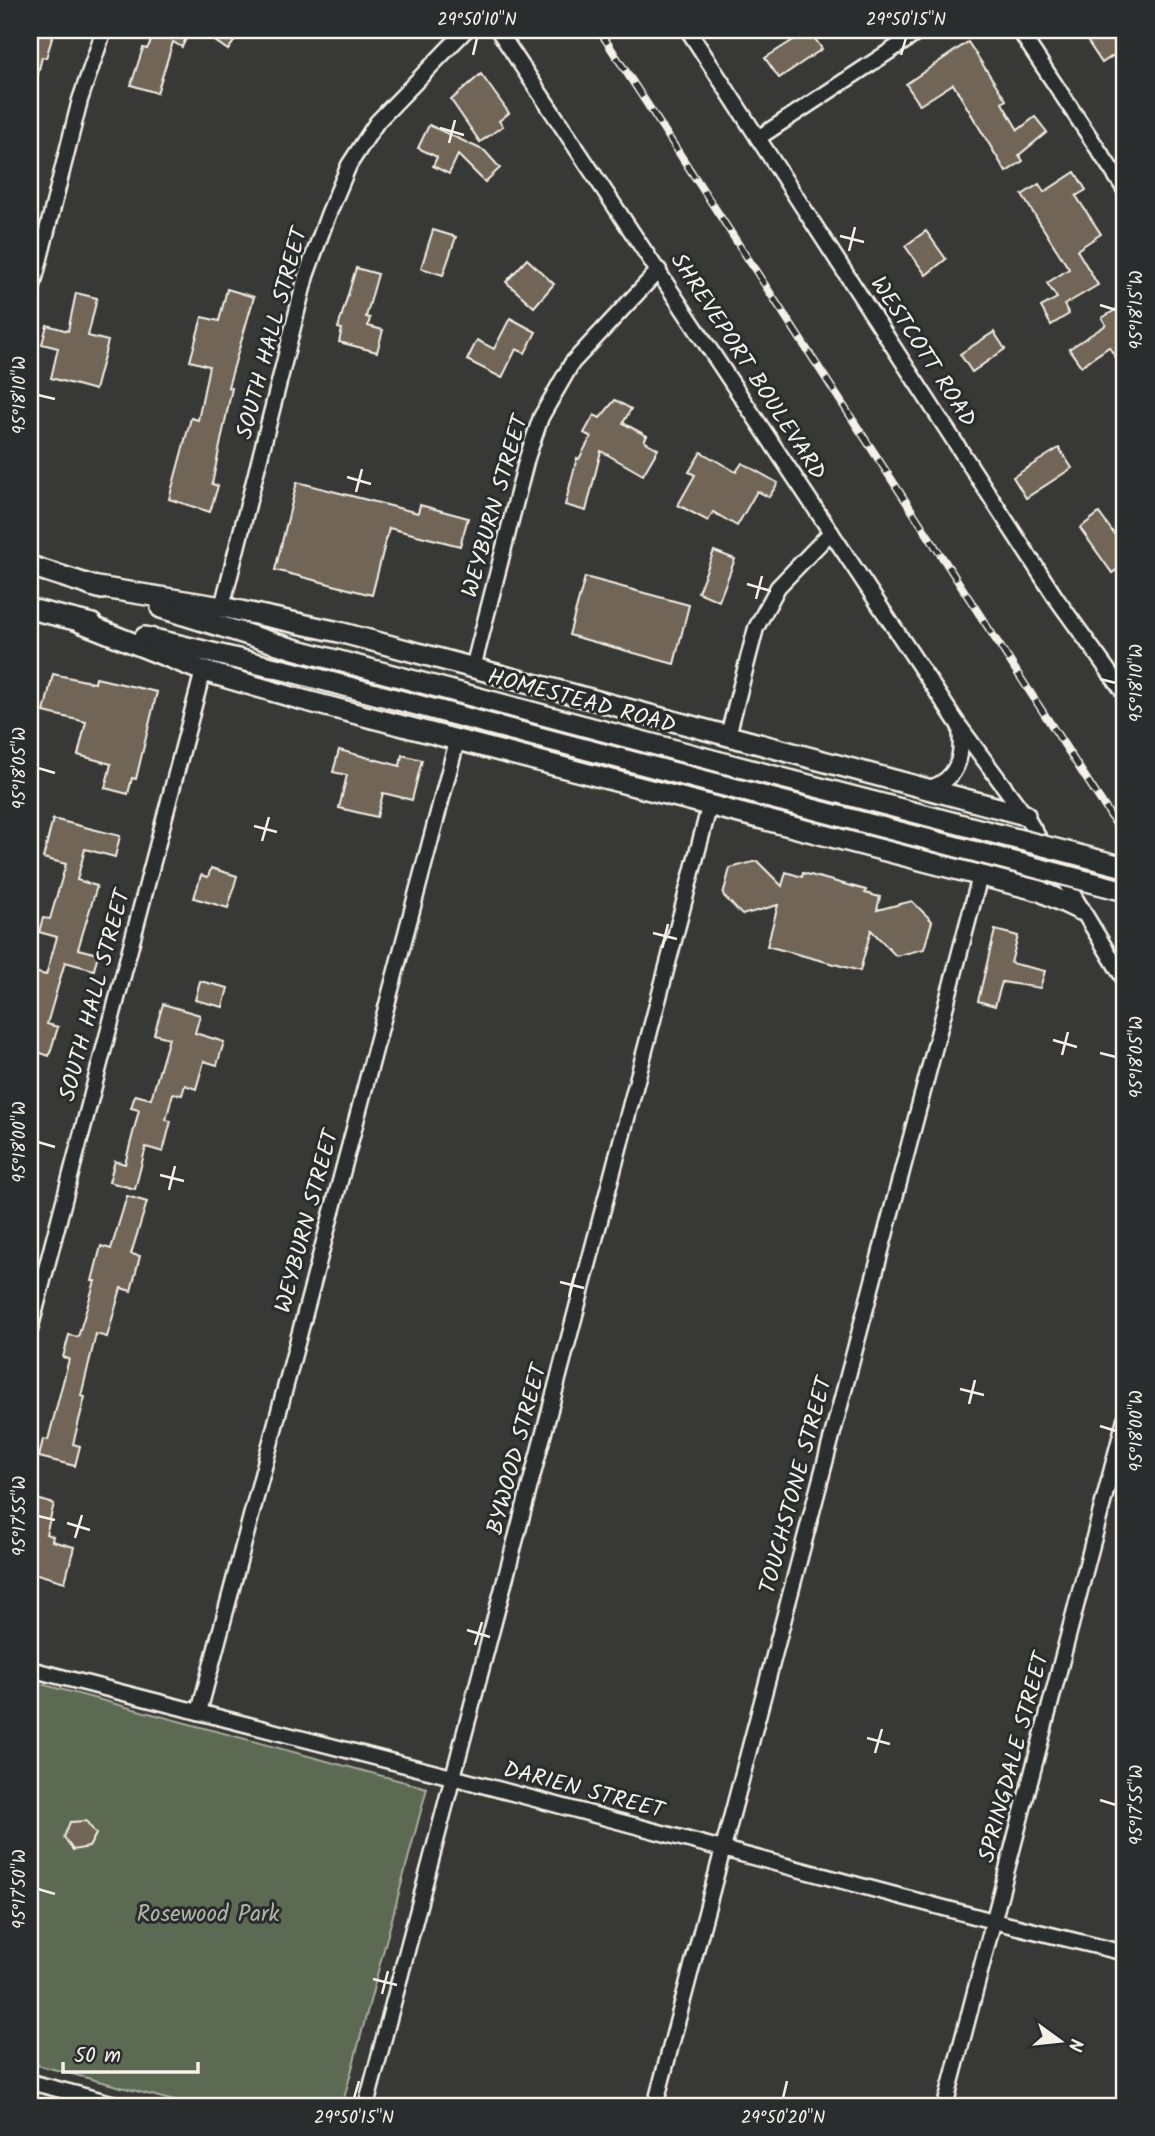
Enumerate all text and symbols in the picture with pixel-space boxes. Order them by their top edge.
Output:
text: 29°50'10"N [437,6,517,35]
text: 29°50'15"N [866,6,946,35]
street label: SOUTH HALL STREET [227,222,319,443]
street label: SHREVEPORT BOULEVARD [660,246,835,488]
street label: WESTCOTT ROAD [860,269,985,435]
text: 95°18'15"W [1123,270,1152,350]
text: 95°18'10"W [6,356,35,434]
street label: WEYBURN STREET [453,409,540,602]
text: 95°18'10"W [1123,644,1152,722]
street label: HOMESTEAD ROAD [483,660,680,744]
text: 95°18'05"W [6,727,35,809]
street label: SOUTH HALL STREET [50,884,142,1105]
text: 95°18'05"W [1123,1016,1152,1098]
text: 95°18'00"W [6,1101,35,1183]
street label: WEYBURN STREET [266,1124,350,1317]
street label: BYWOOD STREET [478,1359,558,1539]
street label: TOUCHSTONE STREET [751,1371,844,1598]
text: 95°18'00"W [1123,1390,1152,1472]
text: 95°17'55"W [6,1476,35,1556]
street label: SPRINGDALE STREET [970,1647,1061,1867]
street label: DARIEN STREET [499,1752,669,1830]
text: 95°17'55"W [1123,1765,1152,1845]
text: 95°17'50"W [6,1849,35,1929]
park label: Rosewood Park [137,1897,280,1933]
north arrow [1026,2007,1096,2076]
scale bar [63,2031,198,2075]
text: N [1058,2035,1091,2055]
text: 50 m [74,2040,121,2073]
text: 29°50'15"N [314,2104,394,2133]
text: 29°50'20"N [741,2104,825,2133]

